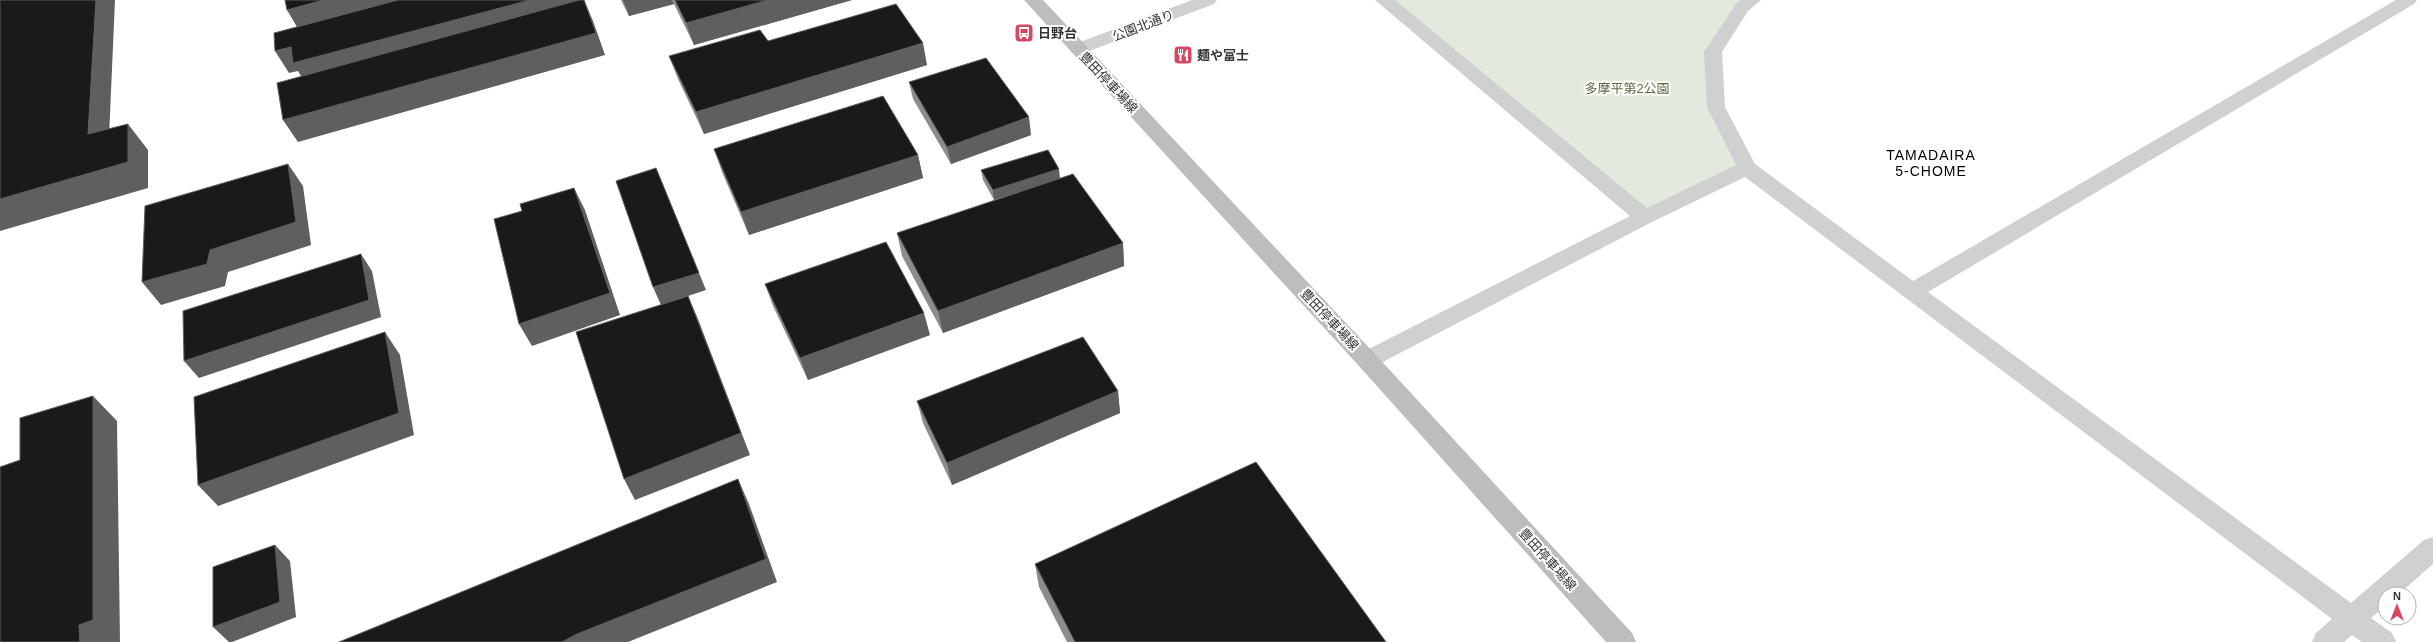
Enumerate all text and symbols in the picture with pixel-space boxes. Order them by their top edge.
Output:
street label: 公園北通り [1110,7,1176,44]
bus stop icon: 日野台 [1013,22,1035,44]
place label: 日野台 [1038,26,1077,41]
restaurant icon: 麺や富士 [1172,44,1194,66]
place label: 麺や富士 [1197,48,1249,63]
street label: 豊田停車場線 [1077,49,1141,116]
park label: 多摩平第2公園 [1584,81,1670,96]
district label: TAMADAIRA 5-CHOME [1886,147,1976,179]
street label: 豊田停車場線 [1298,286,1362,353]
street label: 豊田停車場線 [1516,525,1579,593]
north arrow [2377,586,2417,626]
text: N [2393,590,2401,602]

